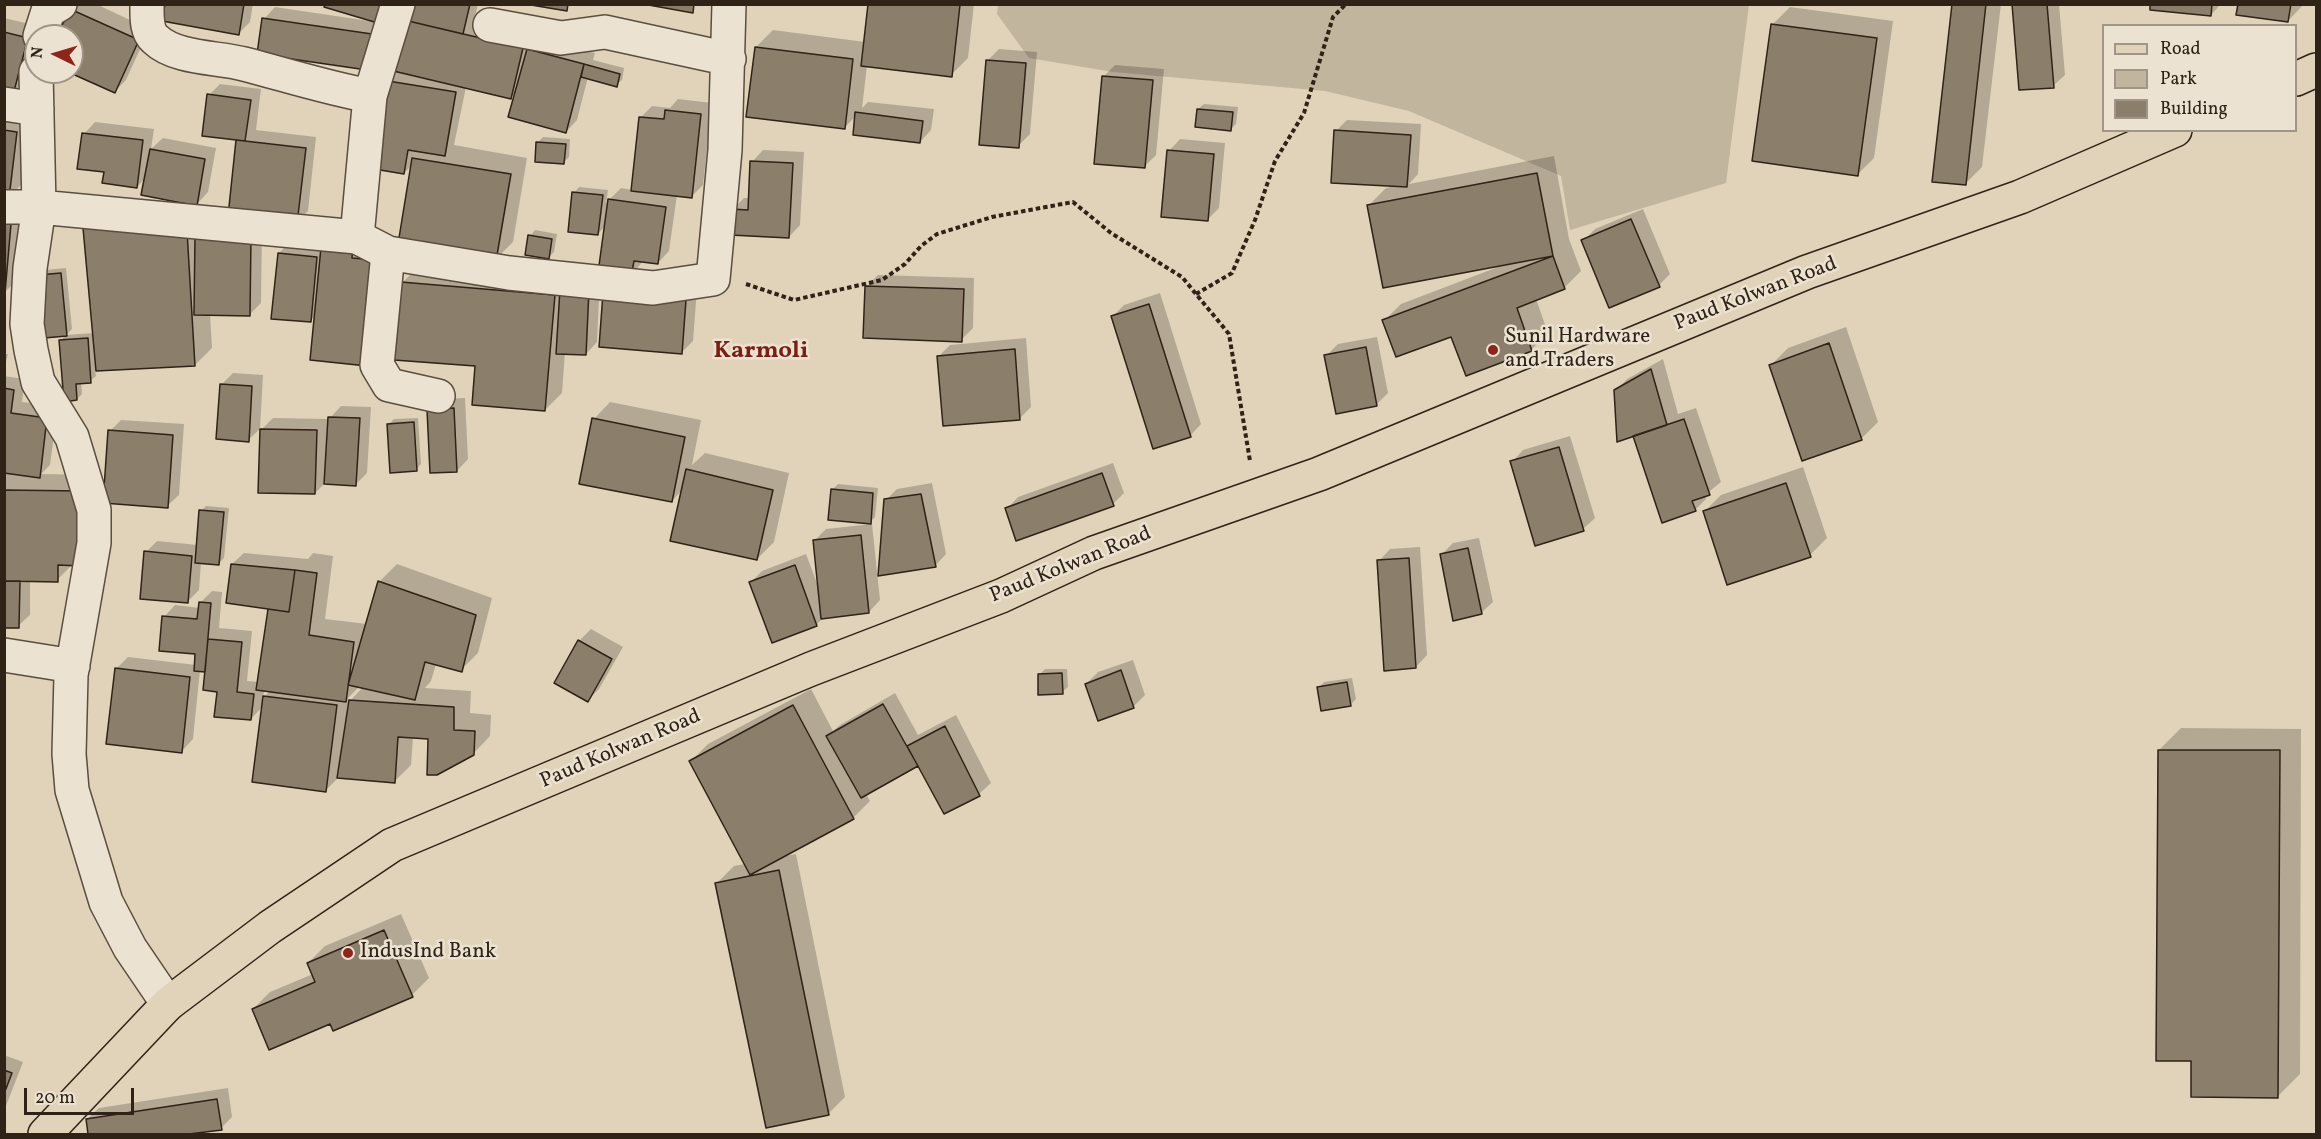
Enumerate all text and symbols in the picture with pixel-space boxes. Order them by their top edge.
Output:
north arrow [24,24,84,84]
legend [2102,24,2297,132]
text: Road [2160,37,2201,62]
text: N [27,46,50,59]
text: Park [2160,67,2197,92]
text: Building [2160,97,2228,122]
street label: Paud Kolwan Road [1671,252,1841,338]
place label: Sunil Hardware and Traders [1505,325,1650,375]
district label: Karmoli [714,339,808,367]
marker: Sunil Hardware and Traders [1486,343,1500,357]
street label: Paud Kolwan Road [987,522,1155,610]
street label: Paud Kolwan Road [537,705,705,795]
place label: IndusInd Bank [360,940,496,966]
marker: IndusInd Bank [341,946,355,960]
scale bar [27,1076,136,1114]
text: 20 m [35,1086,75,1111]

